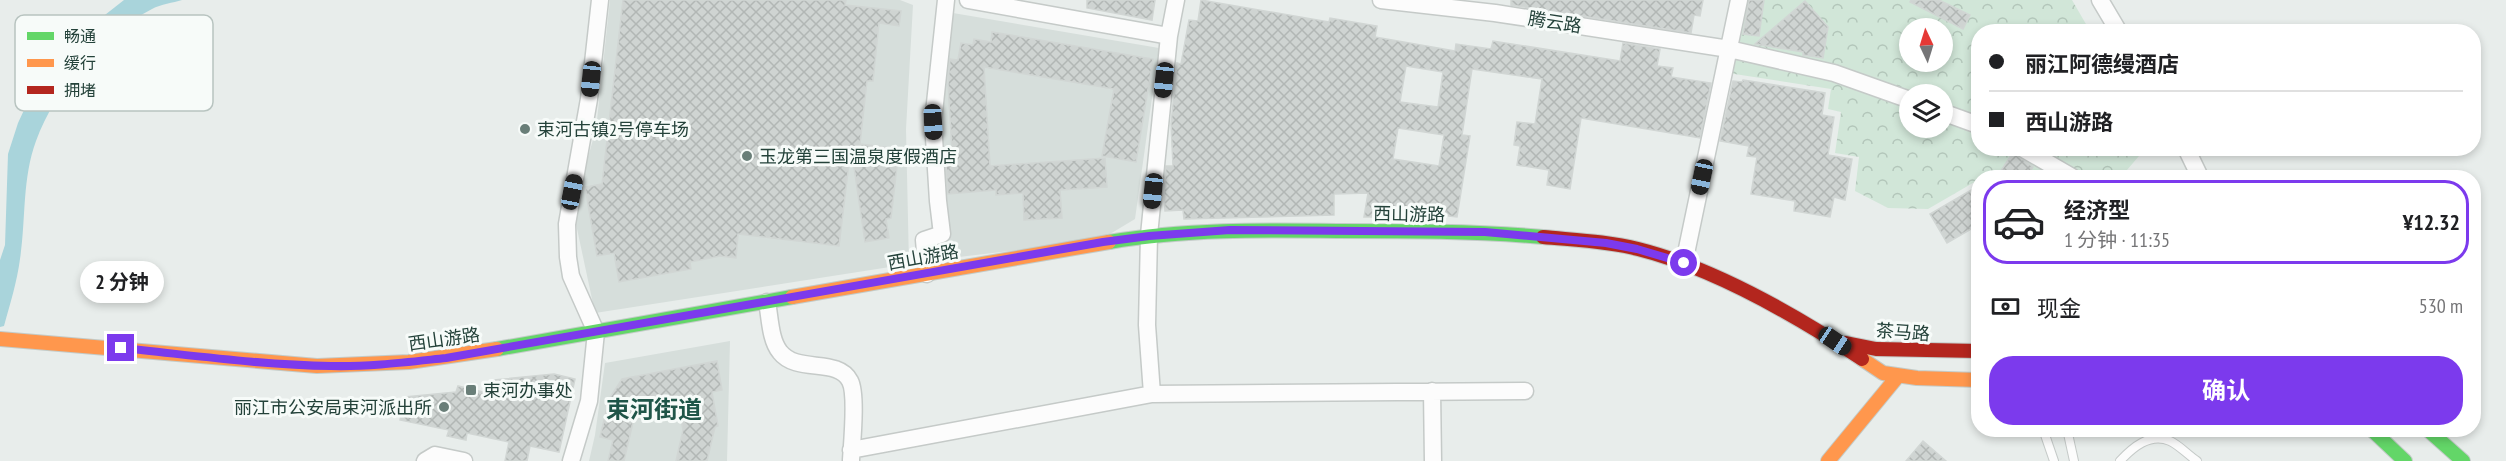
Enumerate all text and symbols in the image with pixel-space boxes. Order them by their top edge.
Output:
street label: 腾云路 [1527,6,1583,38]
legend [15,15,213,111]
north arrow [1899,18,1953,72]
map controls [1899,18,1953,138]
text: 畅通 [64,26,96,46]
text: 丽江阿德缦酒店 [2025,50,2179,78]
text: 缓行 [64,53,96,73]
car [580,60,602,98]
car [1153,61,1175,99]
text: 拥堵 [64,80,96,100]
button: layers [1899,84,1953,138]
car [923,104,943,140]
text: 西山游路 [2025,108,2113,136]
place label: 束河古镇2号停车场 [537,118,689,141]
marker: 束河古镇2号停车场 [518,122,532,136]
place label: 玉龙第三国温泉度假酒店 [759,145,957,168]
marker: 玉龙第三国温泉度假酒店 [740,149,754,163]
car [1689,158,1715,196]
car [1142,172,1164,210]
car [560,173,584,211]
icon: car [1992,195,2046,249]
text: 经济型 [2064,196,2130,224]
street label: 西山游路 [1373,202,1445,226]
text: ¥12.32 [2403,208,2460,236]
text: 1 分钟 · 11:35 [2064,227,2170,253]
street label: 西山游路 [886,239,960,275]
route start [1670,249,1697,276]
callout: 2 分钟 [79,261,163,303]
text: 2 分钟 [95,269,149,295]
icon: cash [1989,290,2022,323]
text: 530 m [2419,293,2463,319]
text: 现金 [2037,294,2081,322]
street label: 茶马路 [1875,319,1931,345]
street label: 西山游路 [407,323,481,355]
car [1815,323,1855,359]
route end [107,334,134,361]
button: 确认 [1989,356,2463,425]
place label: 束河办事处 [483,379,573,402]
marker: 束河办事处 [464,383,478,397]
district label: 束河街道 [606,394,702,425]
place label: 丽江市公安局束河派出所 [234,396,432,419]
marker: 丽江市公安局束河派出所 [437,400,451,414]

